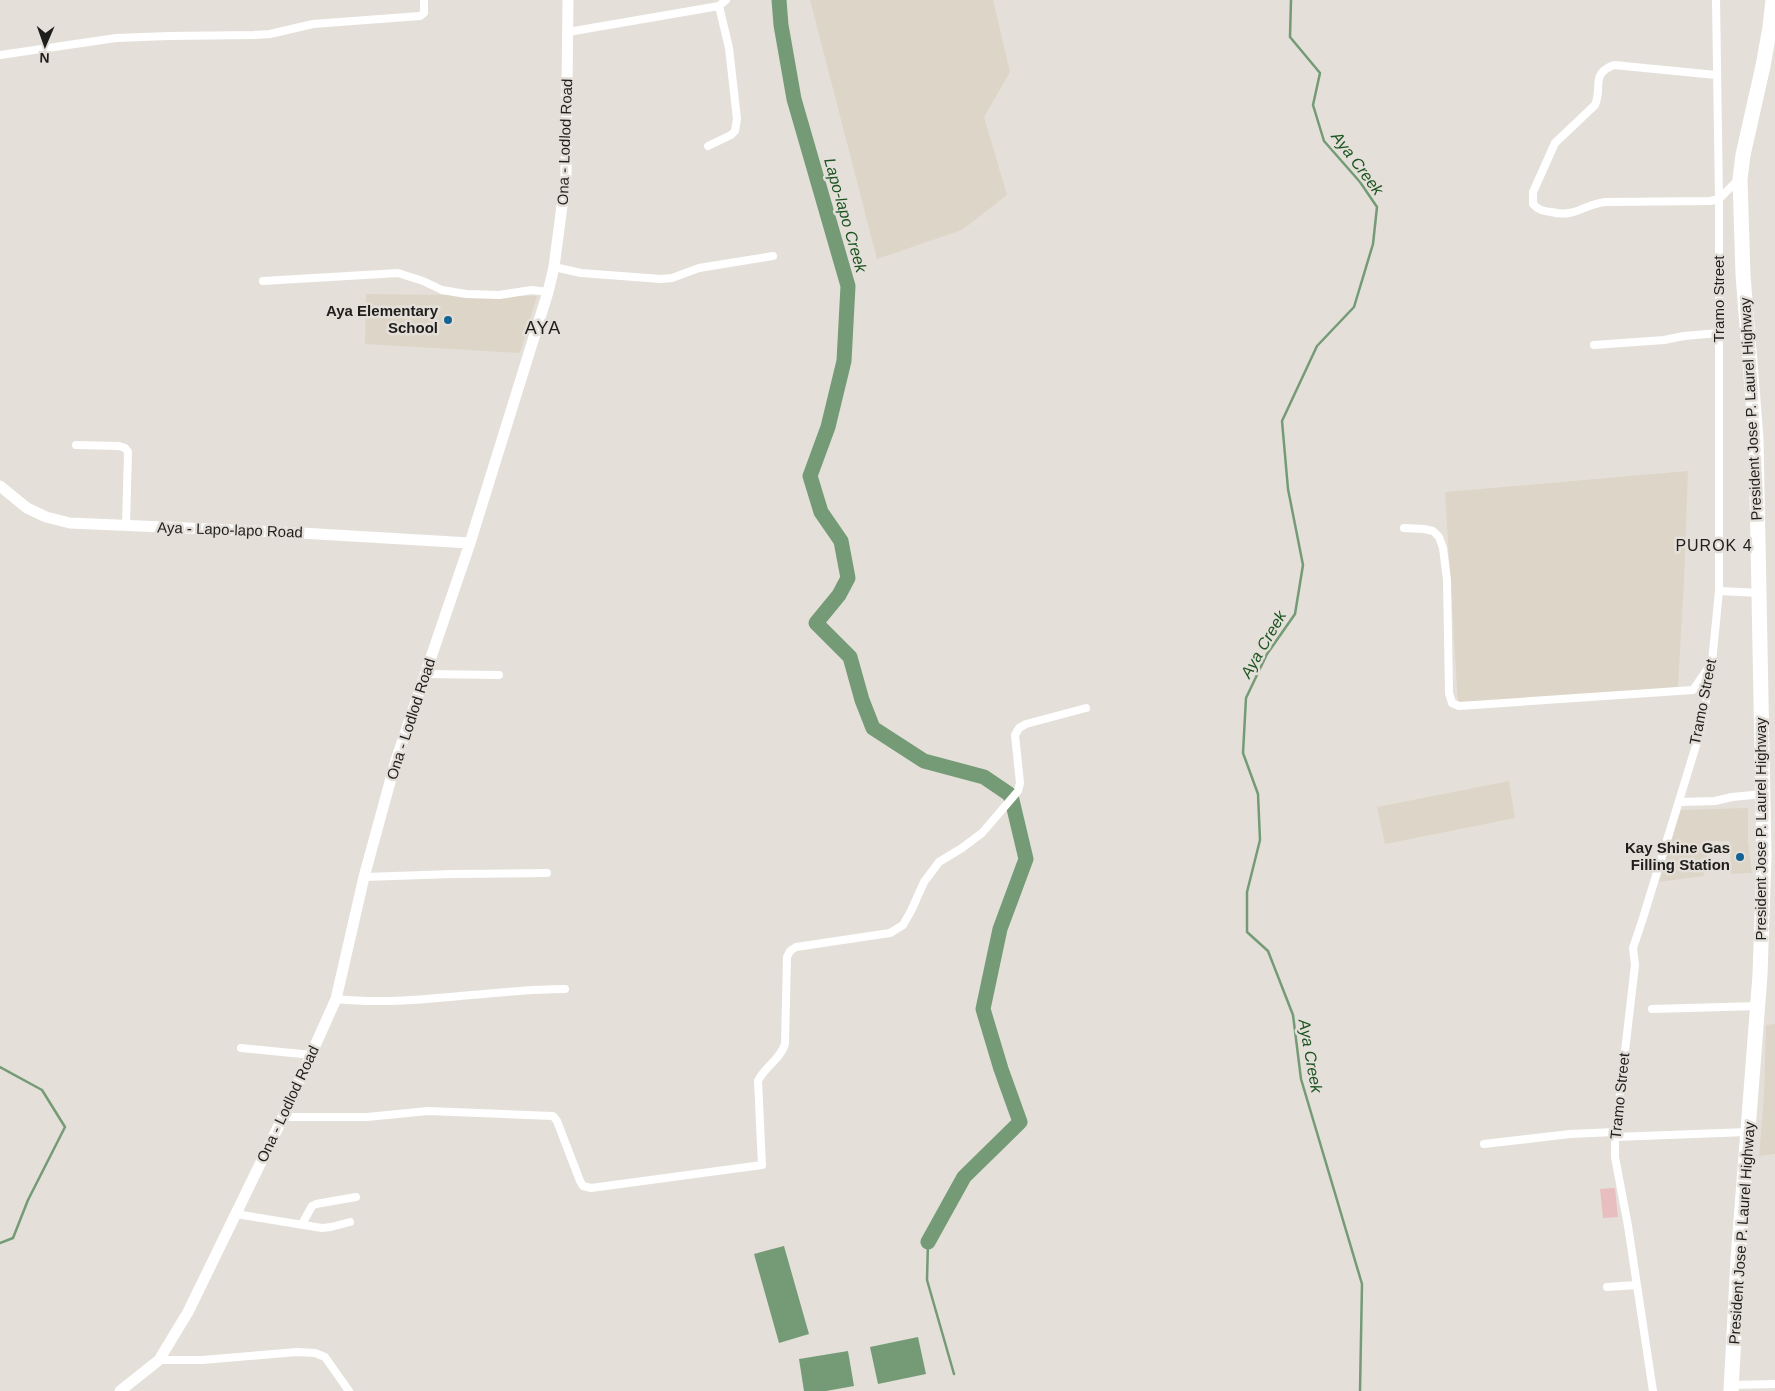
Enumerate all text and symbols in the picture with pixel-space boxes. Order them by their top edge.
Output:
north arrow [20,20,70,70]
text: N [39,50,50,66]
street label: Ona - Lodlod Road [554,78,575,206]
water label: Aya Creek [1328,128,1387,199]
water label: Lapo-lapo Creek [821,156,870,275]
street label: Tramo Street [1710,255,1727,342]
street label: President Jose P. Laurel Highway [1736,297,1765,521]
place label: Aya Elementary School [326,302,439,336]
marker: Aya Elementary School [442,314,454,326]
district label: AYA [525,318,561,338]
street label: Aya - Lapo-lapo Road [157,518,303,541]
district label: PUROK 4 [1675,537,1753,554]
water label: Aya Creek [1237,607,1290,682]
street label: Ona - Lodlod Road [383,656,438,782]
street label: Tramo Street [1686,657,1719,746]
street label: President Jose P. Laurel Highway [1752,717,1769,941]
place label: Kay Shine Gas Filling Station [1625,839,1730,873]
marker: Kay Shine Gas Filling Station [1734,851,1746,863]
water label: Aya Creek [1295,1017,1326,1095]
street label: Ona - Lodlod Road [253,1043,322,1165]
street label: Tramo Street [1607,1051,1633,1140]
street label: President Jose P. Laurel Highway [1725,1121,1758,1345]

